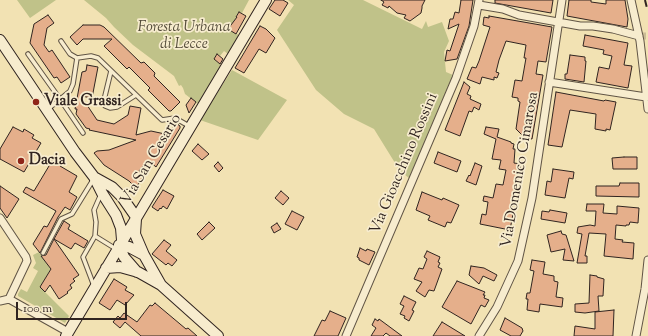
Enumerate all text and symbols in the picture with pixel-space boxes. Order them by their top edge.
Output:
park label: Foresta Urbana di Lecce [138,19,230,54]
street label: Via Gioacchino Rossini [367,91,443,237]
street label: Via Domenico Cimarosa [498,91,544,249]
place label: Viale Grassi [44,93,121,111]
marker: Viale Grassi [31,97,41,107]
street label: Via San Cesario [118,111,186,209]
place label: Dacia [29,152,66,170]
marker: Dacia [16,156,26,166]
scale bar [18,294,129,320]
text: 100 m [23,300,52,318]

